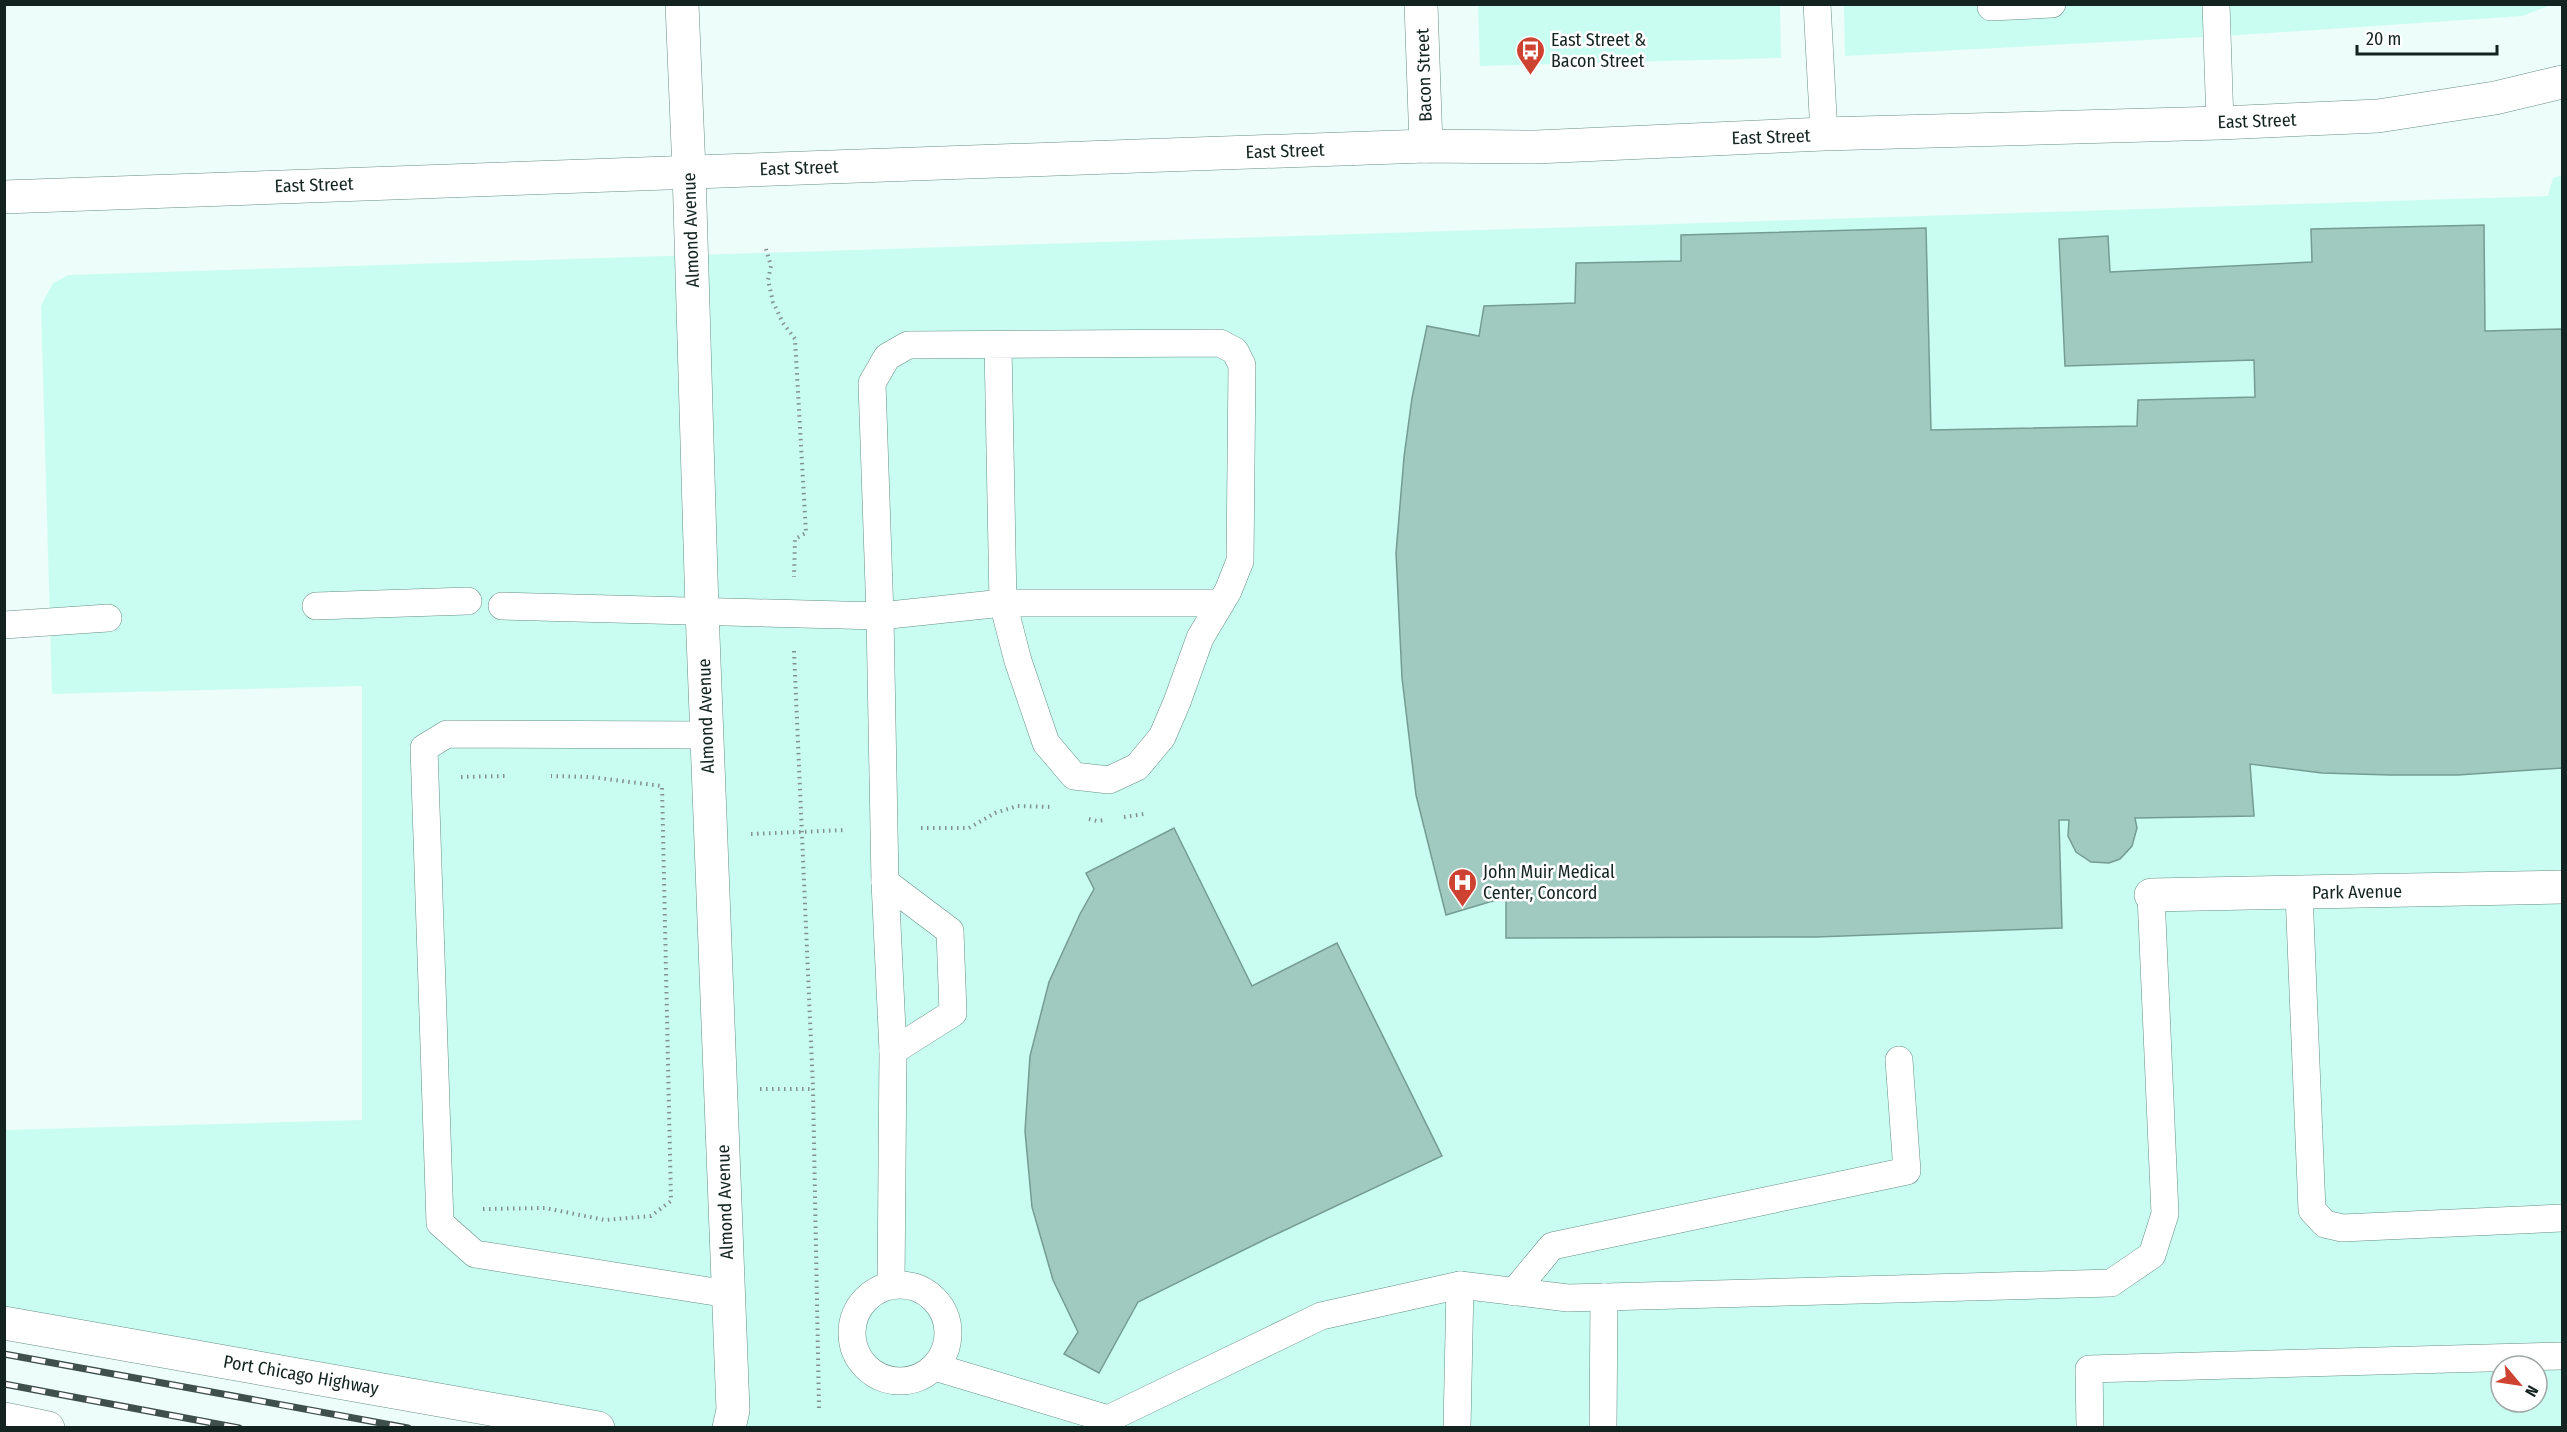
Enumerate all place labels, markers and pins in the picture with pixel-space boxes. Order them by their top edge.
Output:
place label: East Street & Bacon Street [1551,29,1646,72]
bus stop icon: East Street & Bacon Street [1514,34,1546,76]
place label: John Muir Medical Center, Concord [1483,861,1615,904]
hospital icon: John Muir Medical Center, Concord [1446,866,1478,908]

